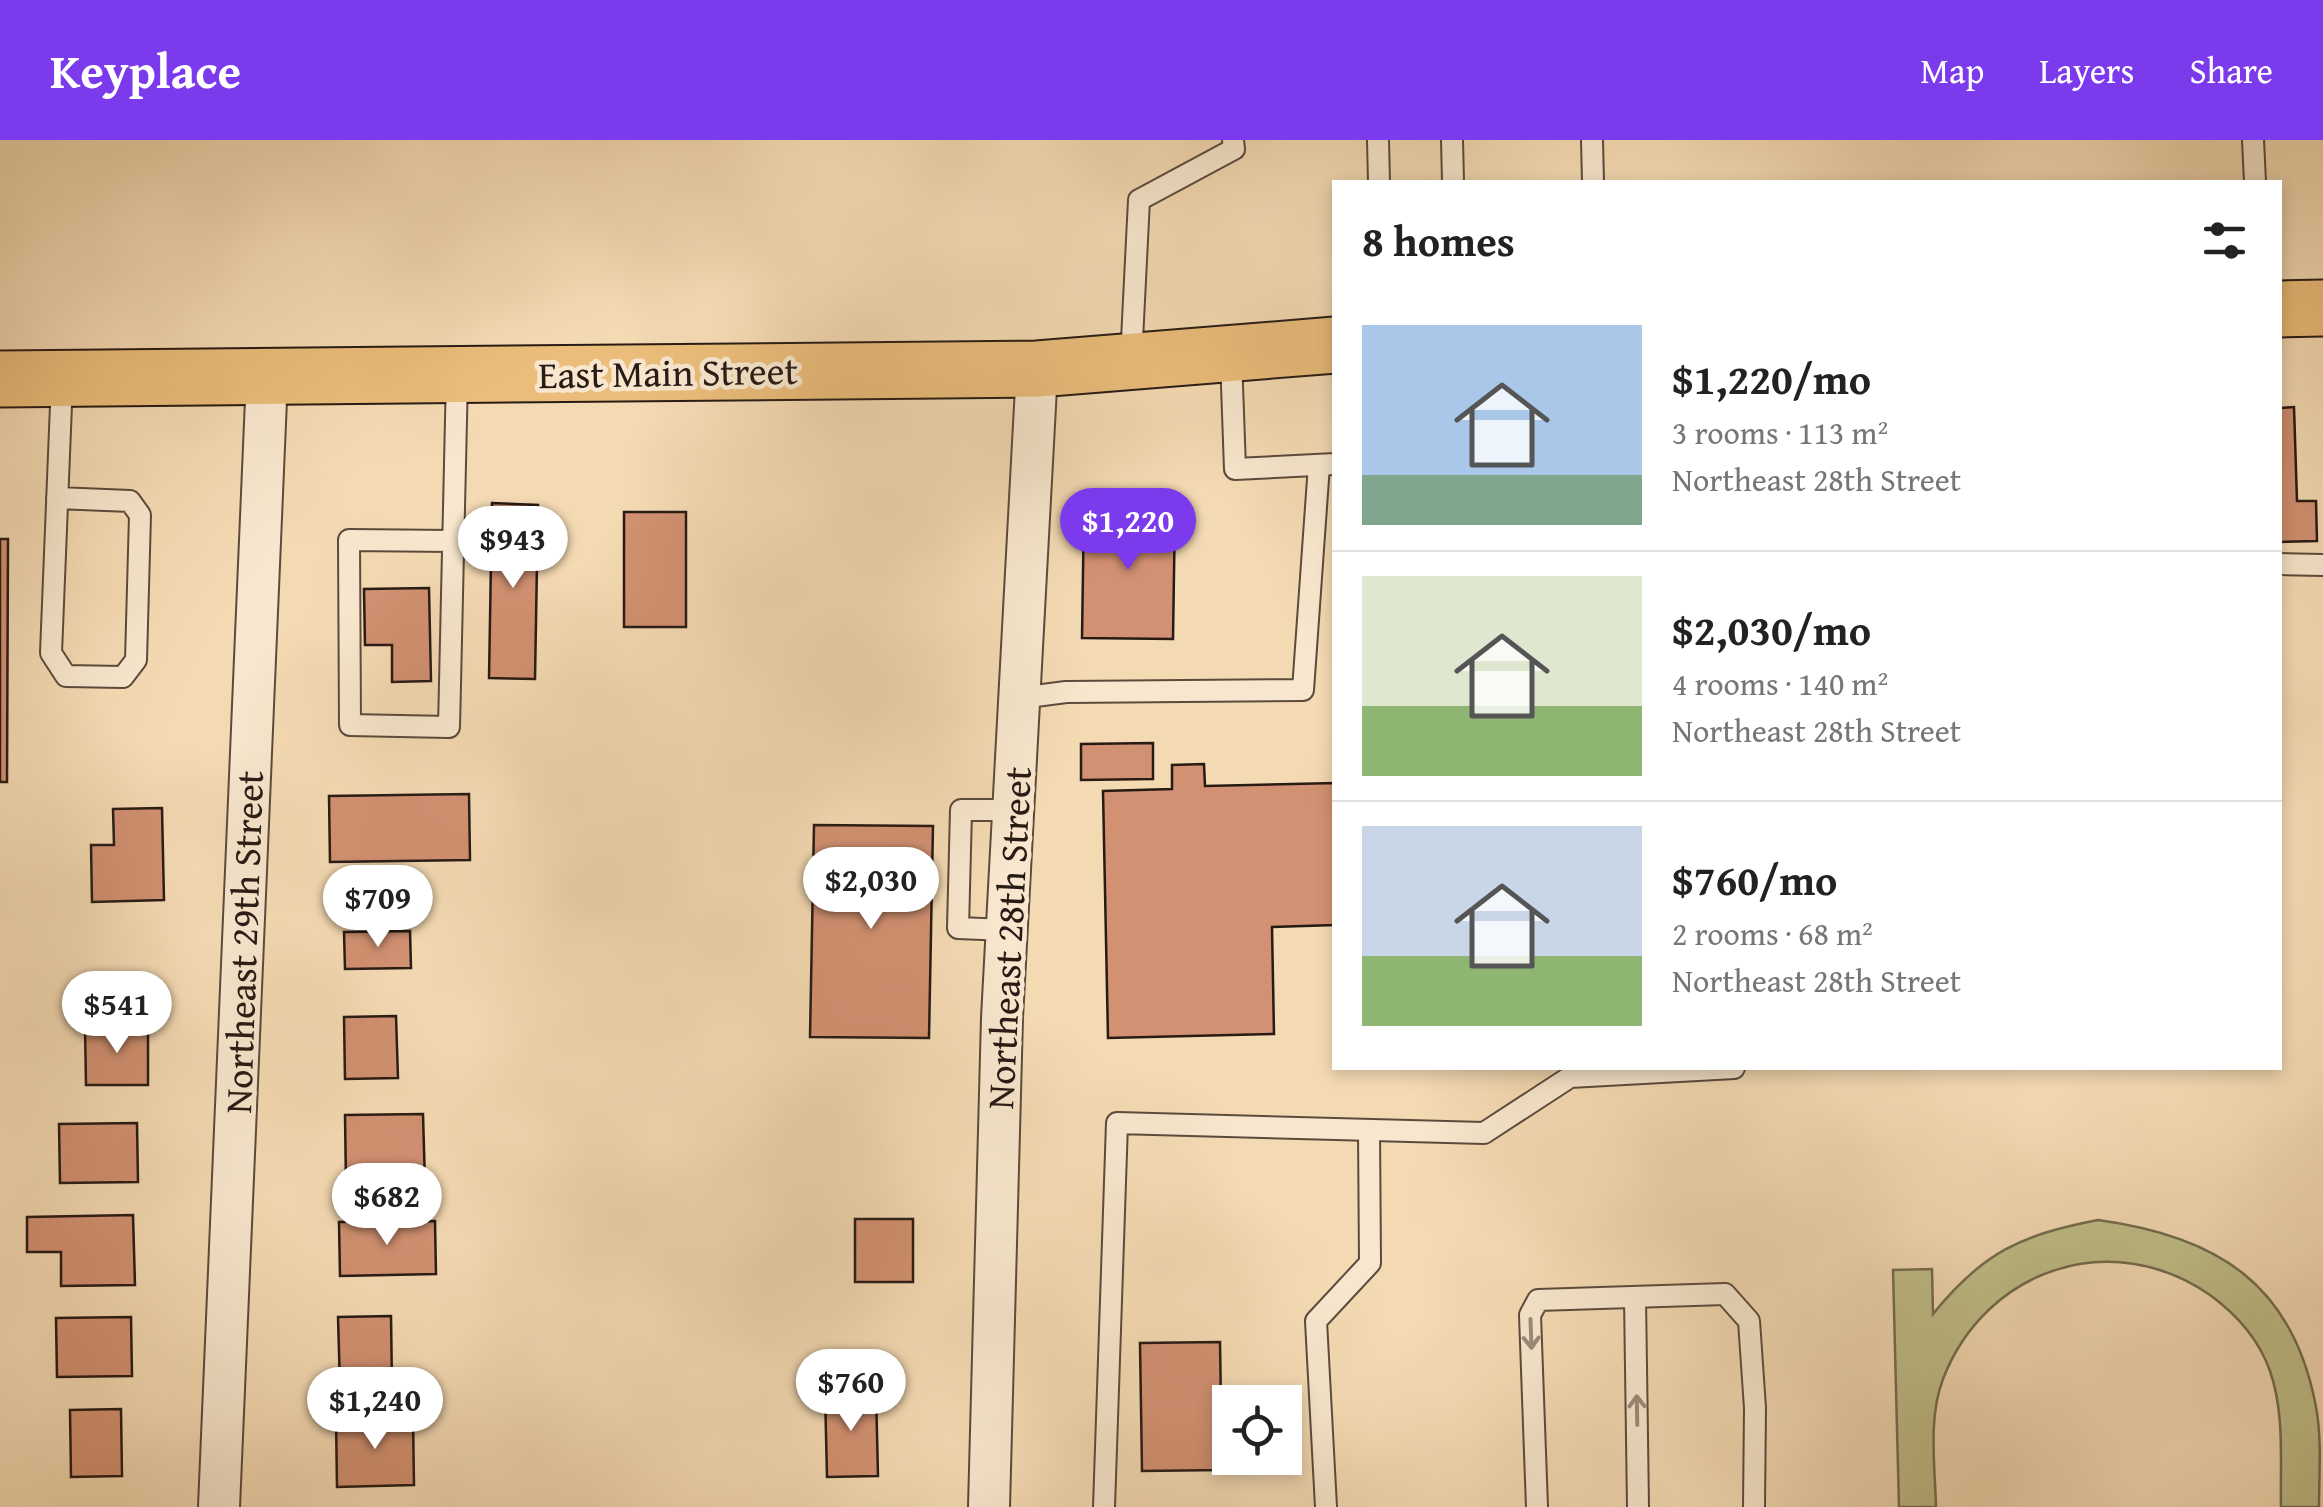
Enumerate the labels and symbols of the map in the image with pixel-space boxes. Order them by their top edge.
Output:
street label: East Main Street [538,342,798,402]
pin: $1,220 [1047,488,1209,573]
pin: $943 [454,506,572,591]
street label: Northeast 28th Street [971,765,1045,1111]
street label: Northeast 29th Street [209,770,277,1114]
pin: $2,030 [790,847,952,932]
pin: $709 [319,865,437,950]
pin: $541 [58,971,176,1056]
pin: $682 [328,1163,446,1248]
one-way arrow [1521,1317,1540,1349]
pin: $760 [792,1349,910,1434]
pin: $1,240 [294,1367,456,1452]
one-way arrow [1628,1394,1646,1426]

